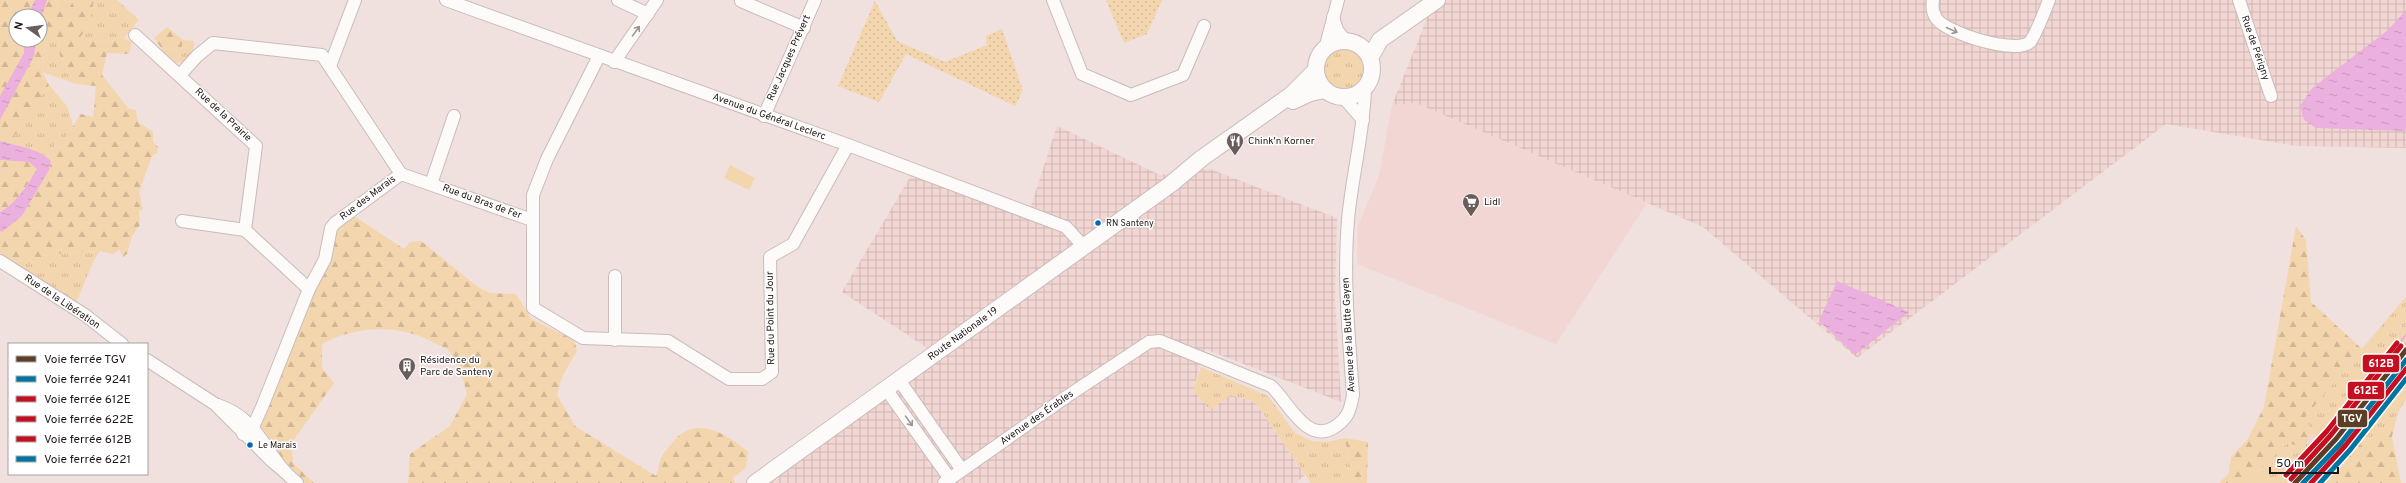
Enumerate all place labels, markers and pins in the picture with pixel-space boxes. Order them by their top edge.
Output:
restaurant icon: Chink'n Korner [1225,131,1245,156]
place label: Chink'n Korner [1248,135,1315,148]
supermarket icon: Lidl [1461,192,1481,217]
place label: Lidl [1484,196,1500,209]
marker: RN Santeny [1093,218,1103,228]
place label: RN Santeny [1106,218,1154,229]
place label: Résidence du Parc de Santeny [420,354,493,379]
building icon: Résidence du Parc de Santeny [397,356,417,381]
marker: Le Marais [245,440,255,450]
place label: Le Marais [258,440,296,451]

